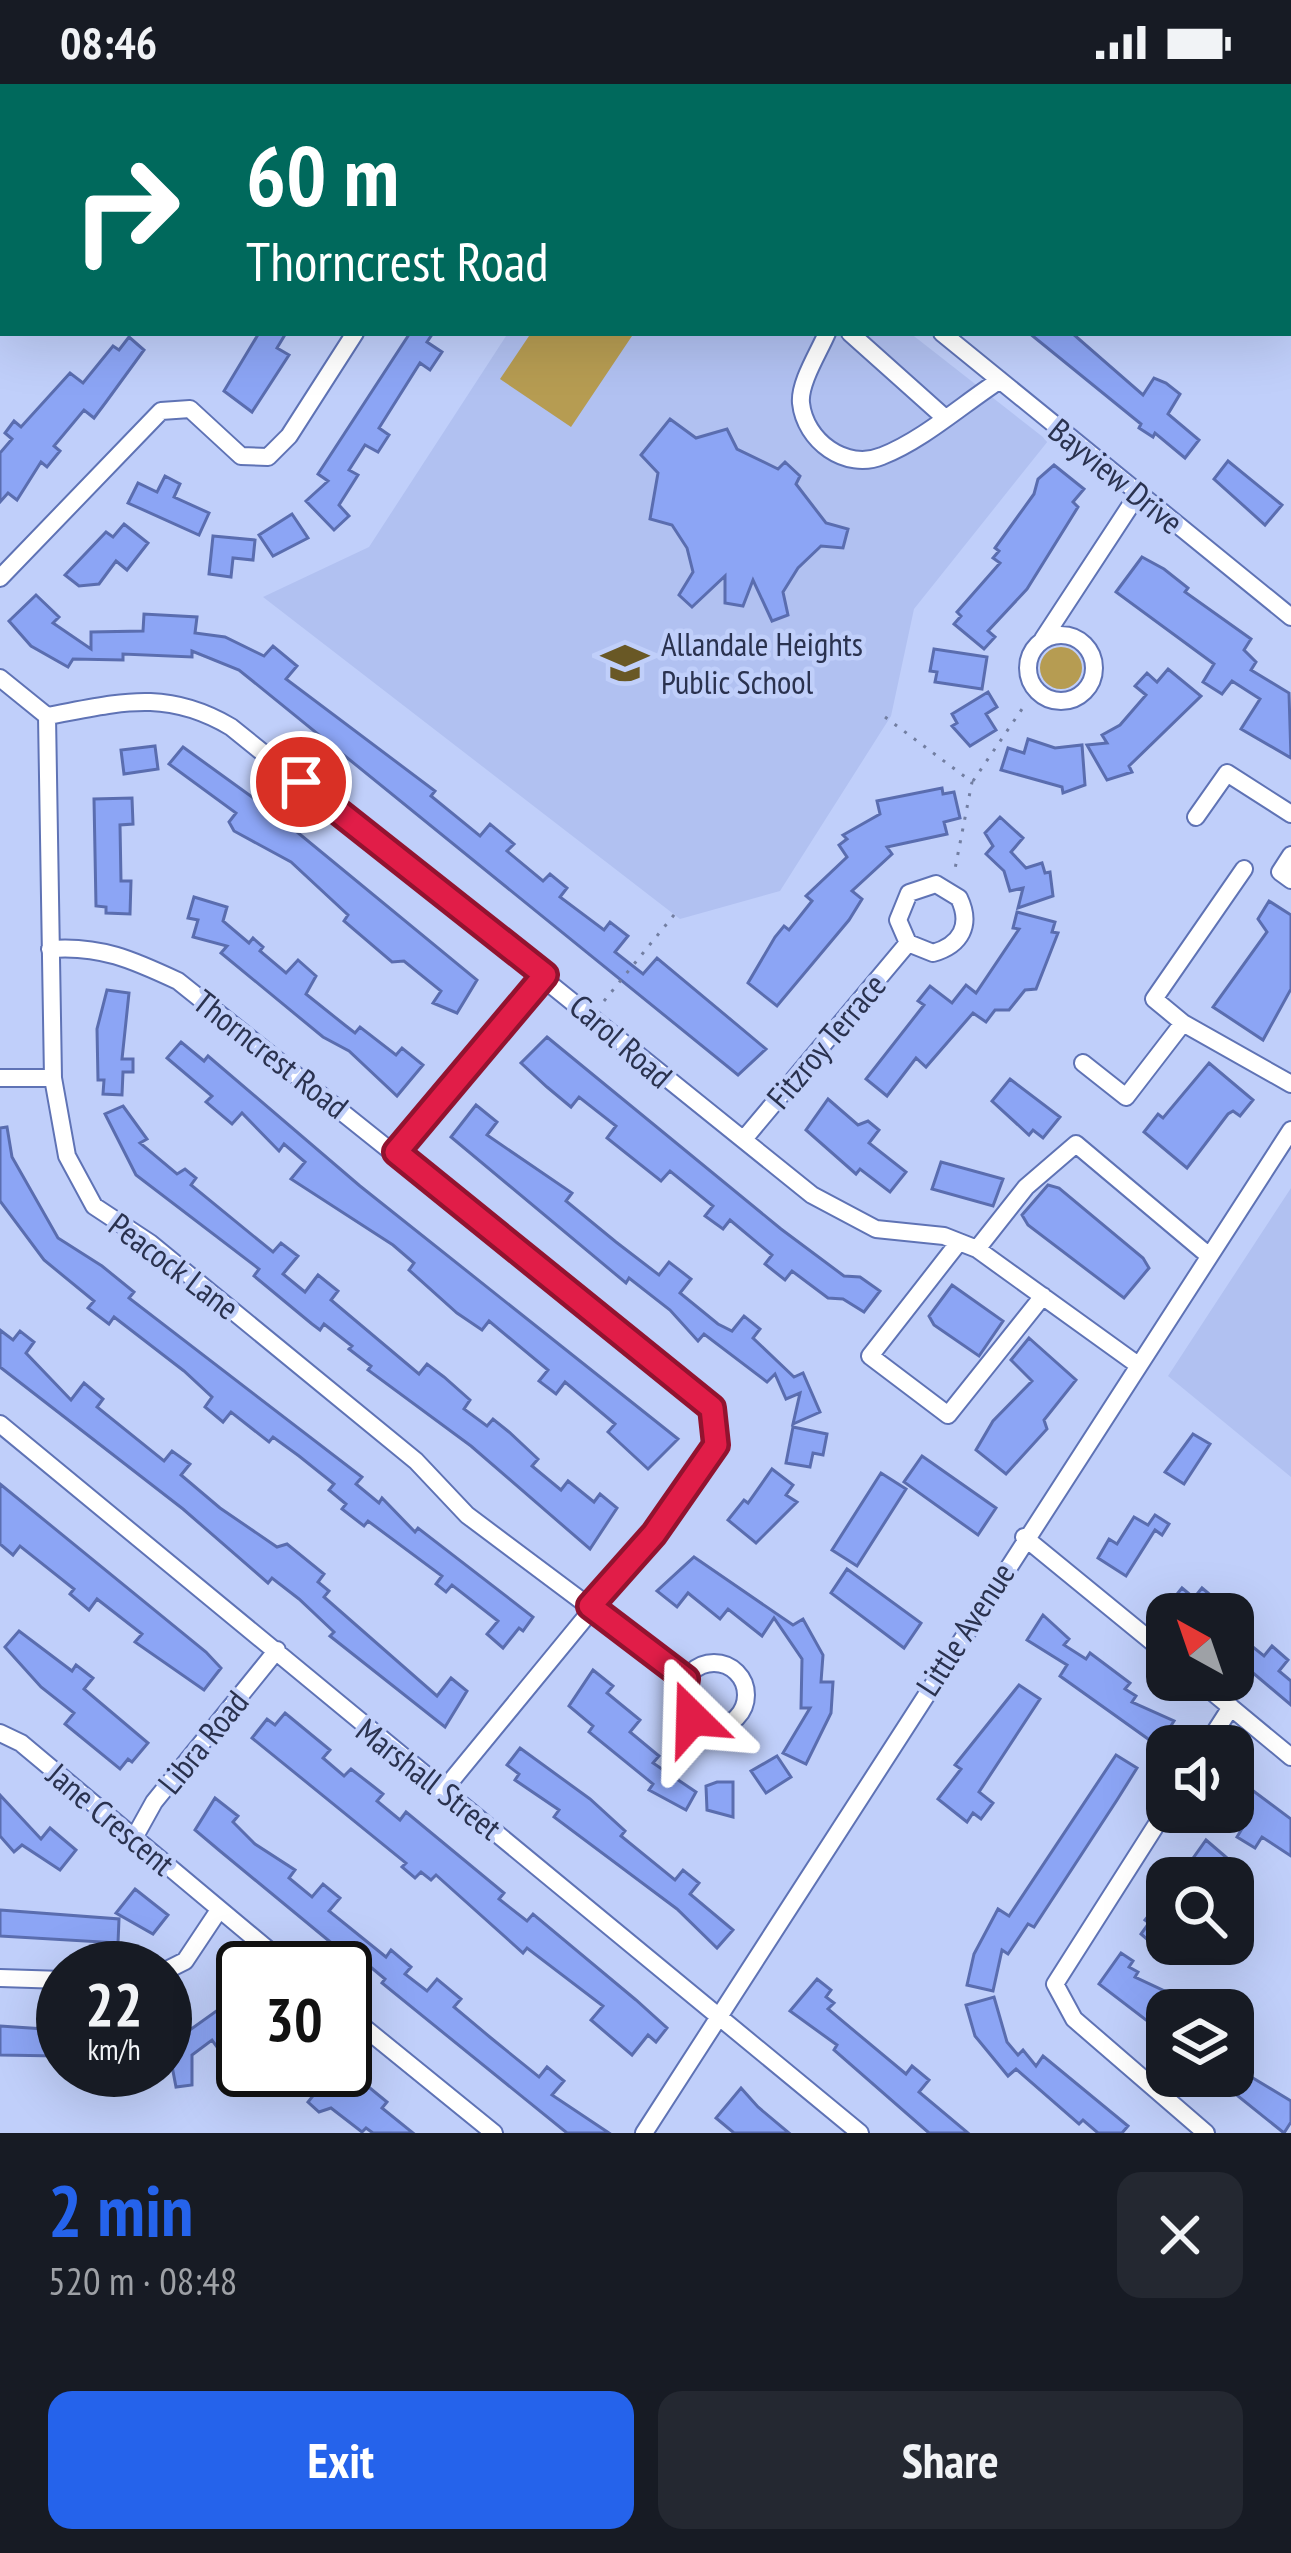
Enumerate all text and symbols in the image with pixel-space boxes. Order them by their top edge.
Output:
text: 08:46 [60,13,157,71]
text: 60 m [246,120,399,229]
icon: right [48,132,204,288]
text: Thorncrest Road [246,226,549,296]
street label: Bayview Drive [1040,408,1192,543]
place label: Allandale Heights Public School [661,622,863,703]
school or university icon: Allandale Heights Public School [600,638,650,688]
pin [250,731,352,833]
icon: arrive [268,749,334,815]
street label: Fitzroy Terrace [757,964,895,1117]
street label: Thorncrest Road [185,980,357,1127]
street label: Carol Road [561,984,682,1097]
street label: Peacock Lane [101,1203,248,1328]
street label: Little Avenue [906,1554,1023,1703]
north arrow [1146,1593,1254,1701]
map controls [1146,1593,1254,2097]
position arrow [629,1655,755,1781]
street label: Libra Road [148,1681,257,1802]
street label: Marshall Street [348,1708,511,1849]
button: sound [1146,1725,1254,1833]
street label: Jane Crescent [38,1752,184,1884]
button: search [1146,1857,1254,1965]
speed limit sign: 30 [216,1941,372,2097]
text: 22 [85,1965,143,2043]
button: layers [1146,1989,1254,2097]
text: km/h [87,2029,141,2068]
text: 2 min [48,2163,193,2256]
button: close [1117,2172,1243,2298]
text: 520 m · 08:48 [48,2255,237,2306]
button: Exit [48,2391,634,2529]
button: Share [658,2391,1243,2529]

